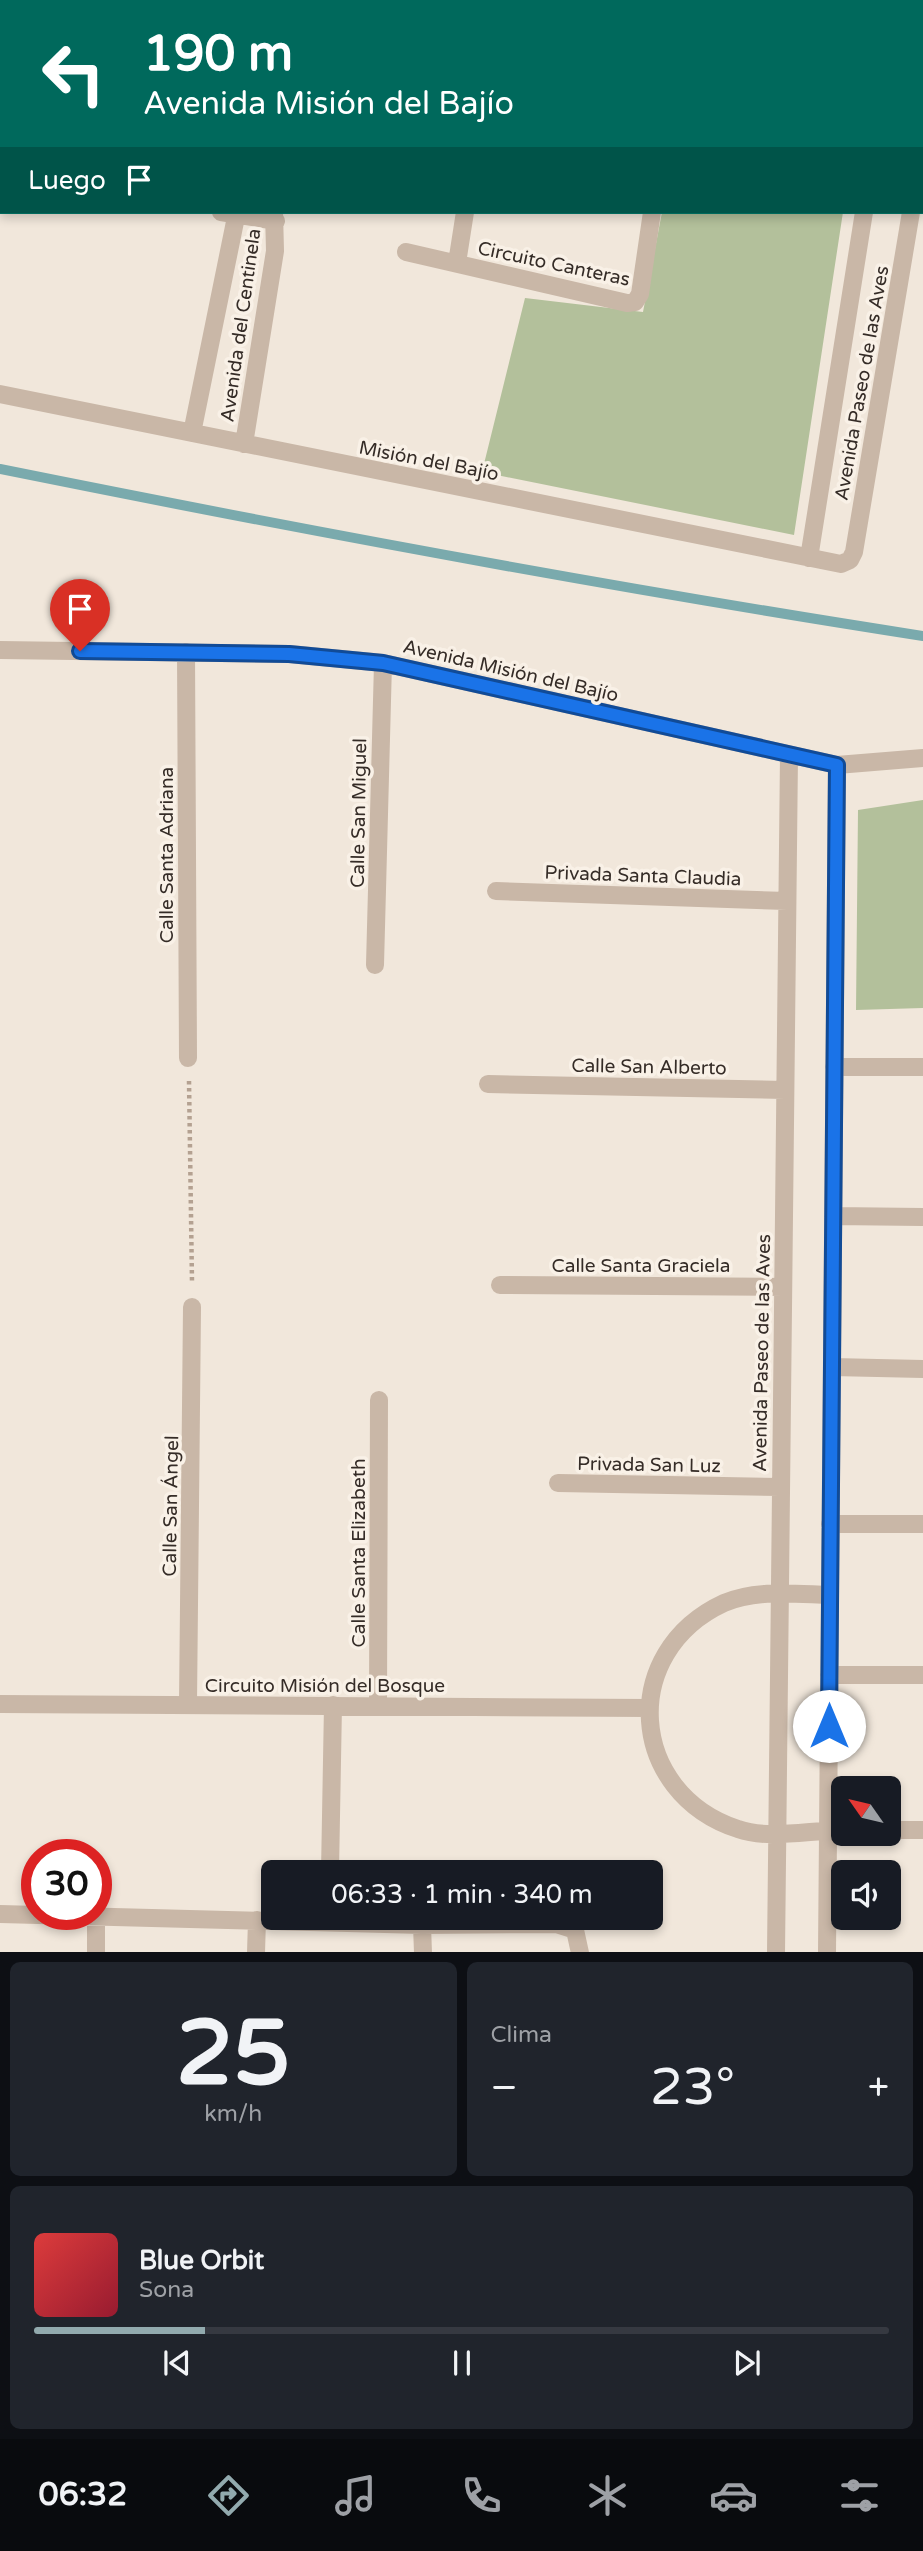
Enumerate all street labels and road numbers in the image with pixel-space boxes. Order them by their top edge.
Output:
street label: Avenida del Centinela [217,227,265,423]
street label: Circuito Canteras [476,237,632,291]
street label: Avenida Paseo de las Aves [830,264,893,502]
street label: Misión del Bajío [357,437,501,485]
street label: Avenida Misión del Bajío [401,635,621,706]
street label: Calle San Miguel [347,738,371,888]
street label: Calle Santa Adriana [156,767,178,943]
street label: Privada Santa Claudia [544,862,742,890]
street label: Calle San Alberto [571,1055,727,1079]
street label: Avenida Paseo de las Aves [749,1234,775,1472]
street label: Calle Santa Graciela [552,1255,731,1277]
street label: Calle San Ángel [158,1435,183,1577]
street label: Privada San Luz [577,1453,721,1477]
street label: Calle Santa Elizabeth [348,1459,370,1647]
street label: Circuito Misión del Bosque [205,1675,445,1697]

